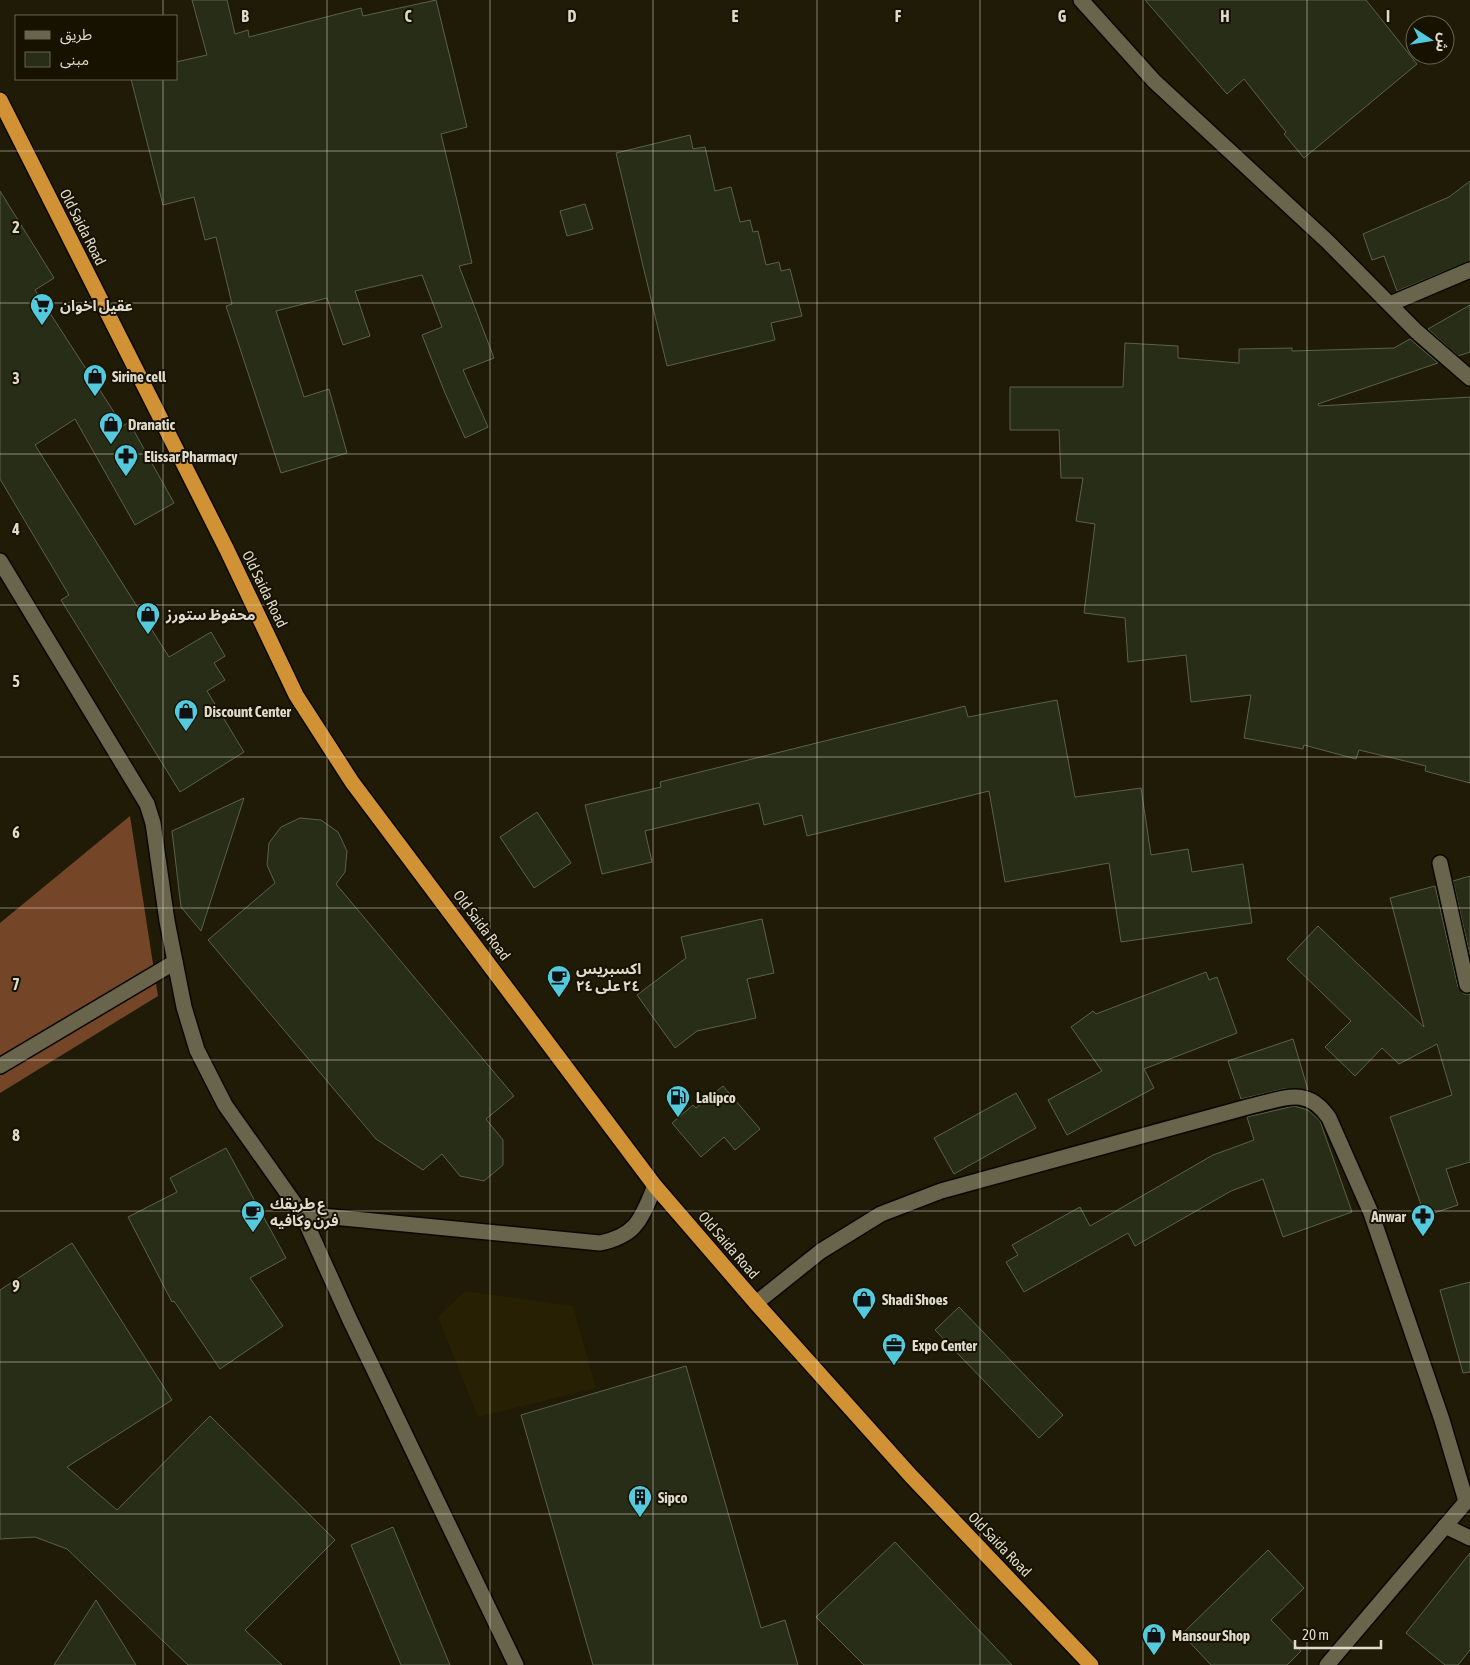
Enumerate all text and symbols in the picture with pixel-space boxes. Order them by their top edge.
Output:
text: B [241,7,249,25]
text: C [404,7,412,25]
text: D [568,7,577,25]
text: E [732,7,739,25]
text: F [895,7,902,25]
text: G [1058,7,1067,25]
text: H [1220,7,1230,25]
text: I [1386,7,1390,25]
legend [15,15,178,80]
north arrow [1405,15,1455,65]
text: طريق [60,26,92,45]
text: ش [1433,32,1453,54]
text: مبنى [60,51,89,69]
street label: Old Saida Road [57,186,109,268]
text: 2 [12,218,20,236]
supermarket icon: عقيل اخوان [29,292,55,326]
place label: عقيل اخوان [60,297,133,315]
shop icon: Sirine cell [82,363,108,397]
place label: Sirine cell [112,368,167,385]
text: 3 [12,369,20,387]
shop icon: Dranatic [98,411,124,445]
place label: Dranatic [128,416,176,433]
pharmacy icon: Elissar Pharmacy [113,443,139,477]
place label: Elissar Pharmacy [144,448,238,465]
text: 4 [11,520,20,538]
street label: Old Saida Road [239,548,291,630]
shop icon: محفوظ ستورز [135,601,161,635]
place label: محفوظ ستورز [165,606,256,624]
text: 5 [12,672,20,690]
shop icon: Discount Center [173,698,199,732]
place label: Discount Center [204,703,291,720]
text: 6 [12,823,20,841]
street label: Old Saida Road [450,887,514,963]
place label: اكسبريس ٢٤ على ٢٤ [576,960,641,995]
cafe icon: اكسبريس ٢٤ على ٢٤ [546,964,572,998]
text: 7 [12,975,20,993]
fuel station icon: Lalipco [665,1084,691,1118]
place label: Lalipco [696,1089,736,1106]
text: 8 [12,1126,20,1144]
place label: ع طريقك فرن وكافيه [270,1195,339,1230]
cafe icon: ع طريقك فرن وكافيه [240,1199,266,1233]
pharmacy icon: Anwar [1410,1203,1436,1237]
street label: Old Saida Road [695,1208,763,1282]
place label: Anwar [1370,1208,1407,1225]
text: 9 [12,1277,20,1295]
shop icon: Shadi Shoes [851,1286,877,1320]
place label: Shadi Shoes [882,1291,949,1308]
office icon: Expo Center [881,1332,907,1366]
place label: Expo Center [912,1337,977,1354]
building icon: Sipco [627,1484,653,1518]
place label: Sipco [658,1489,687,1506]
street label: Old Saida Road [965,1508,1035,1580]
scale bar [1295,1618,1381,1650]
shop icon: Mansour Shop [1141,1622,1167,1656]
text: 20 m [1302,1626,1329,1643]
place label: Mansour Shop [1172,1627,1250,1644]

